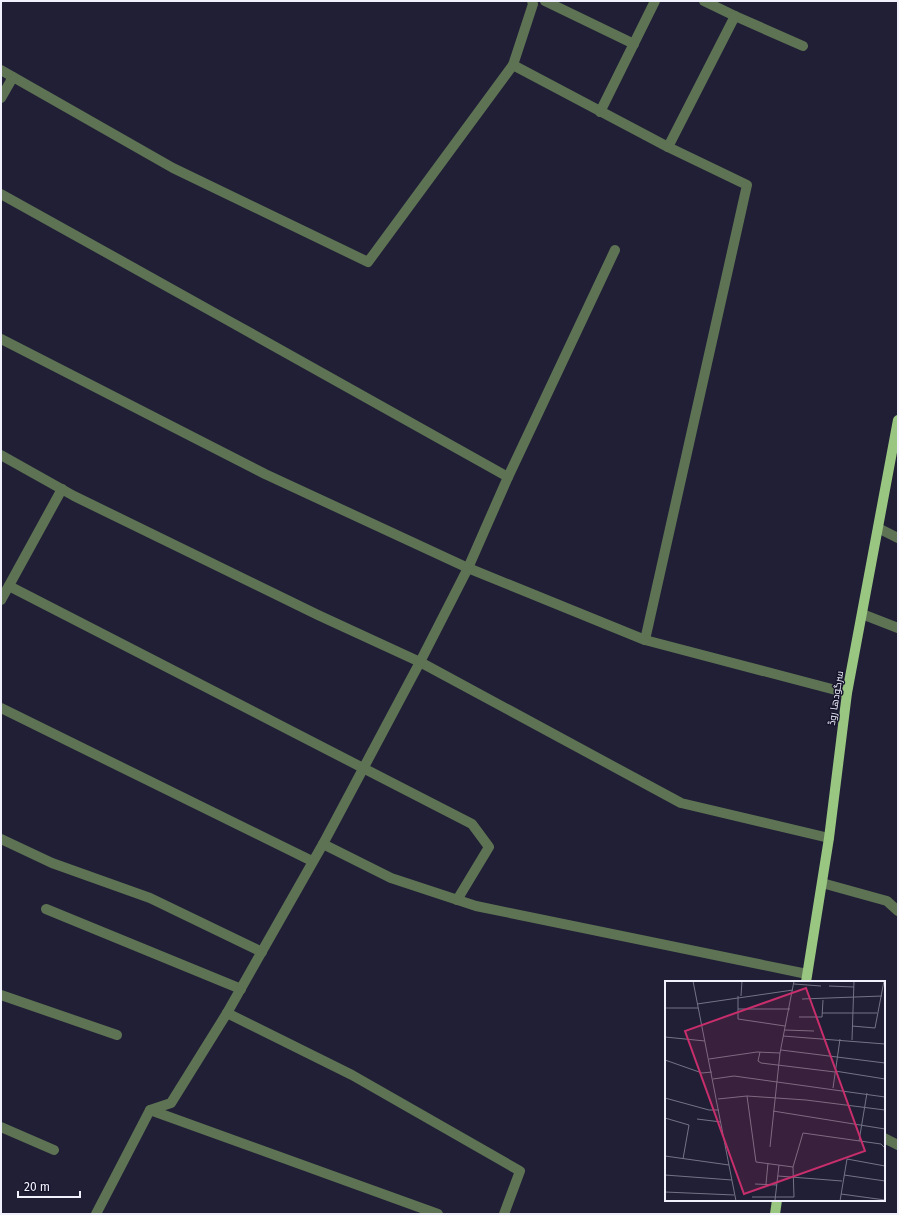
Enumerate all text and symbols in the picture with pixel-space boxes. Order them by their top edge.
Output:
street label: سرگودھا روڈ [826,670,846,726]
inset map [665,981,885,1201]
scale bar [18,1173,80,1199]
text: 20 m [24,1180,50,1194]

